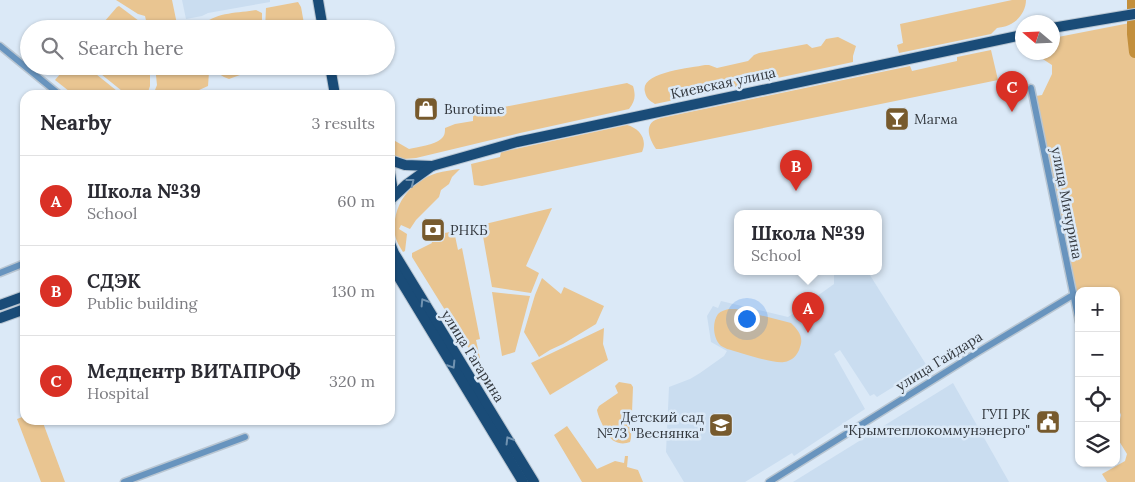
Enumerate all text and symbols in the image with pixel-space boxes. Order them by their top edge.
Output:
north arrow [1015,15,1060,60]
search box [20,20,395,75]
icon: search [38,34,66,62]
text: Search here [78,36,184,60]
street label: Киевская улица [669,63,777,103]
pin: C [996,71,1028,112]
shop icon: Burotime [413,96,439,122]
place label: Burotime [444,100,505,118]
bar icon: Магма [884,106,910,132]
text: Nearby [40,109,111,136]
place label: Магма [914,110,958,128]
text: 3 results [311,113,375,133]
street label: улица Мичурина [1047,145,1087,261]
pin: B [780,150,812,191]
text: Школа №39 [87,179,201,203]
one-way arrow [405,179,414,188]
text: A [51,191,61,211]
text: 60 m [337,191,375,211]
text: School [87,203,137,223]
popup [734,210,882,275]
bank icon: РНКБ [420,217,446,243]
place label: РНКБ [450,221,488,239]
text: Школа №39 [751,221,865,245]
text: School [751,245,801,265]
text: СДЭК [87,269,141,293]
text: B [51,281,61,301]
text: 130 m [332,281,375,301]
map controls [1075,287,1120,467]
button: + [1075,287,1120,332]
pin: A [792,292,824,333]
text: Public building [87,293,197,313]
one-way arrow [421,298,430,307]
your location [734,306,760,332]
street label: улица Гагарина [437,307,509,405]
street label: улица Гайдара [892,327,986,395]
button: − [1075,332,1120,377]
text: Медцентр ВИТАПРОФ [87,359,301,383]
one-way arrow [445,359,455,368]
text: C [50,371,62,391]
text: 320 m [329,371,375,391]
button: locate [1075,377,1120,422]
text: Hospital [87,383,149,403]
place label: ГУП РК "Крымтеплокоммунэнерго" [843,405,1030,439]
place label: Детский сад №73 "Веснянка" [597,408,704,442]
public building icon: ГУП РК "Крымтеплокоммунэнерго" [1035,409,1061,435]
school or university icon: Детский сад №73 "Веснянка" [708,412,734,438]
button: layers [1075,422,1120,467]
one-way arrow [506,437,515,446]

